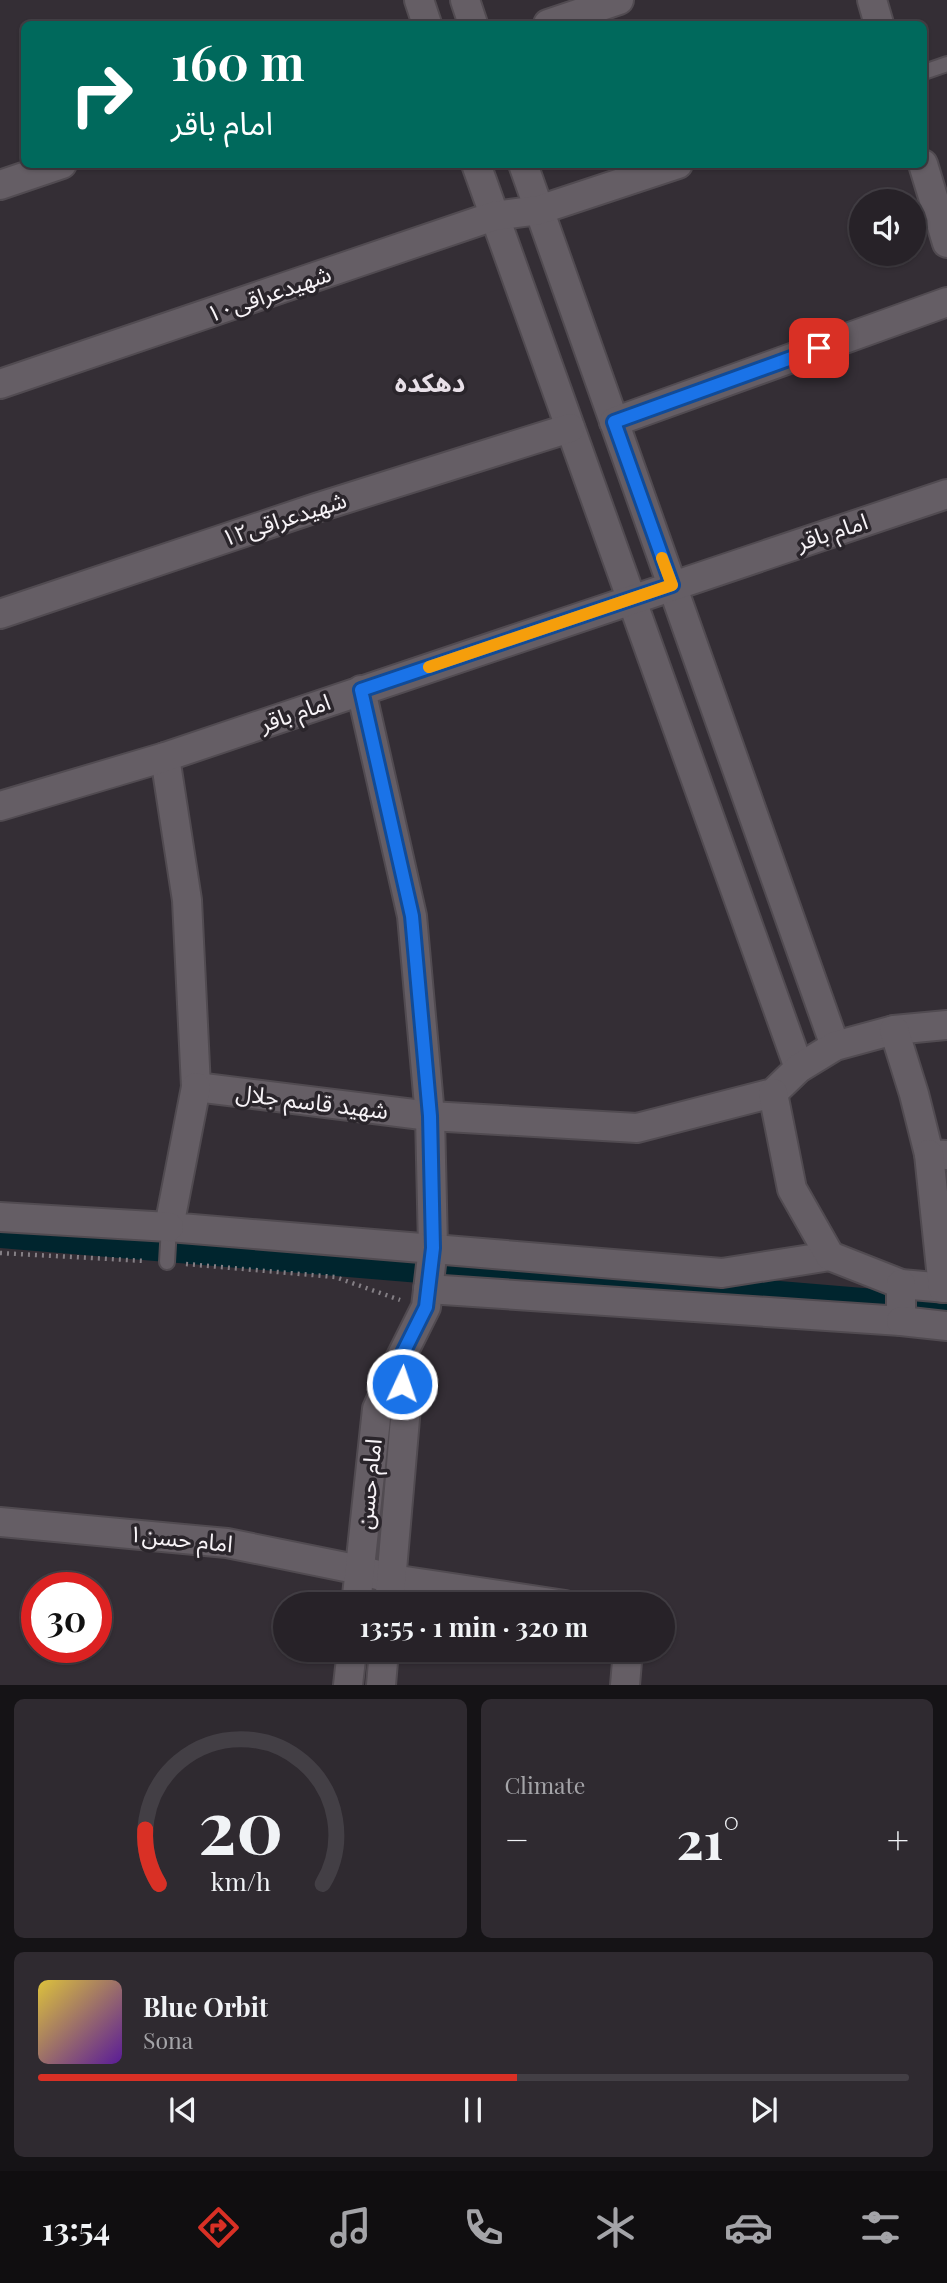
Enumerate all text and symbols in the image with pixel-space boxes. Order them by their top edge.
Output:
text: 160 m [171,28,305,93]
icon: right [56,49,147,140]
text: امام باقر [171,100,273,143]
map controls [849,189,926,266]
button: sound [849,189,926,266]
street label: شهیدعراقی۱۰ [202,257,335,328]
pin [789,318,849,378]
icon: arrive [800,329,838,367]
district label: دهکده [395,364,465,399]
street label: شهیدعراقی۱۲ [217,483,350,552]
street label: امام باقر [791,504,872,561]
street label: امام باقر [254,685,336,742]
street label: شهید قاسم جلال [234,1076,390,1128]
position arrow [365,1347,439,1421]
street label: امام حسن [347,1437,392,1531]
street label: امام حسن۱ [127,1517,235,1562]
speed limit sign: 30 [21,1572,112,1663]
text: 13:55 · 1 min · 320 m [360,1609,588,1644]
text: Climate [505,1769,585,1800]
text: 20 [198,1776,283,1873]
text: 21° [676,1804,739,1873]
text: − [505,1813,529,1864]
text: + [887,1813,909,1864]
text: km/h [210,1864,271,1897]
text: Blue Orbit [143,1989,268,2024]
text: Sona [143,2024,193,2055]
icon: previous [164,2091,202,2129]
icon: pause [454,2091,492,2129]
icon: next [745,2091,783,2129]
icon: directions [194,2203,243,2252]
icon: music [326,2203,375,2252]
icon: phone [459,2203,508,2252]
icon: climate [591,2203,640,2252]
icon: car [724,2203,773,2252]
icon: filters [856,2203,905,2252]
text: 13:54 [42,2206,110,2249]

